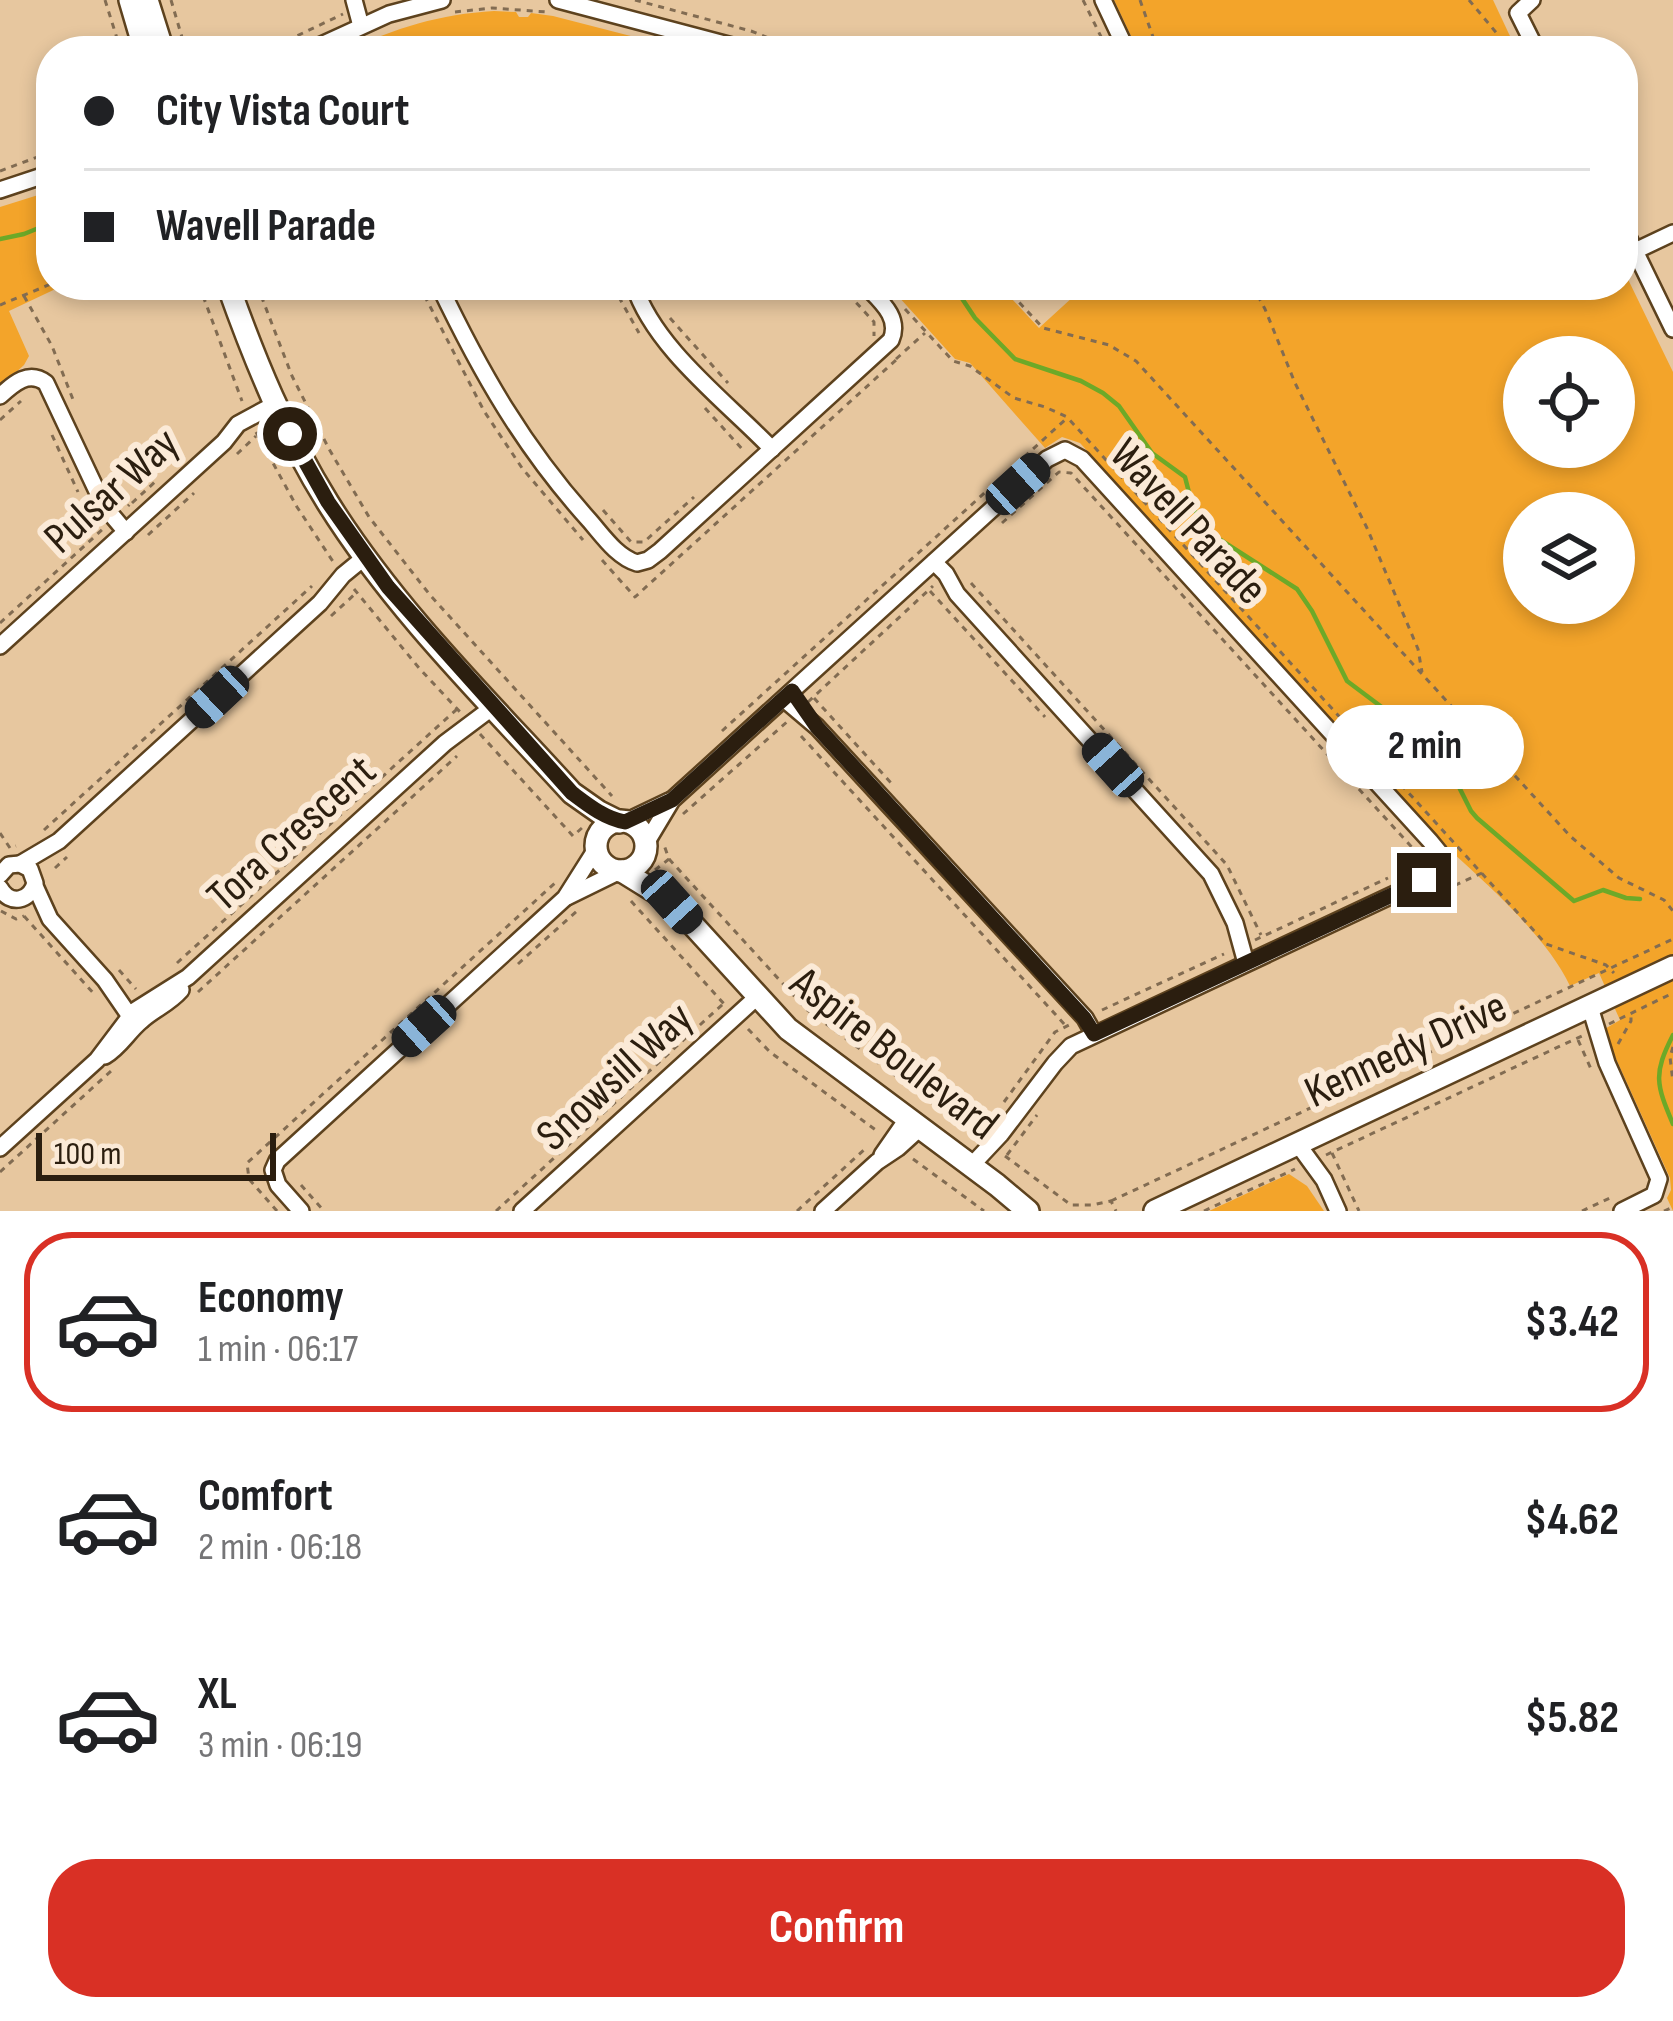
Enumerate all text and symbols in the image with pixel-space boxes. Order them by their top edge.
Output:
text: City Vista Court [156,84,409,139]
text: Wavell Parade [156,199,376,254]
map controls [1503,336,1635,624]
button: locate [1503,336,1635,468]
route start [263,407,317,461]
street label: Pulsar Way [33,416,191,566]
street label: Wavell Parade [1098,428,1278,616]
car [979,447,1057,521]
button: layers [1503,492,1635,624]
car [178,659,256,735]
callout: 2 min [1325,706,1523,790]
text: 2 min [1388,723,1462,770]
car [1076,726,1150,804]
street label: Tora Crescent [196,744,388,924]
route end [1397,853,1451,907]
car [635,863,709,941]
street label: Aspire Boulevard [778,955,1009,1152]
street label: Kennedy Drive [1296,979,1516,1121]
car [385,989,463,1063]
street label: Snowsill Way [526,991,704,1163]
scale bar [36,1127,276,1180]
text: 100 m [54,1134,121,1174]
icon: car [54,1268,162,1376]
text: Economy [198,1271,344,1326]
text: $3.42 [1525,1295,1619,1350]
text: 1 min · 06:17 [198,1326,358,1373]
icon: car [54,1466,162,1574]
text: Comfort [198,1469,333,1524]
text: $4.62 [1525,1493,1619,1548]
text: 2 min · 06:18 [198,1524,362,1571]
icon: car [54,1664,162,1772]
text: XL [198,1667,237,1722]
text: $5.82 [1525,1691,1619,1746]
text: 3 min · 06:19 [198,1722,362,1769]
button: Confirm [48,1859,1625,1997]

